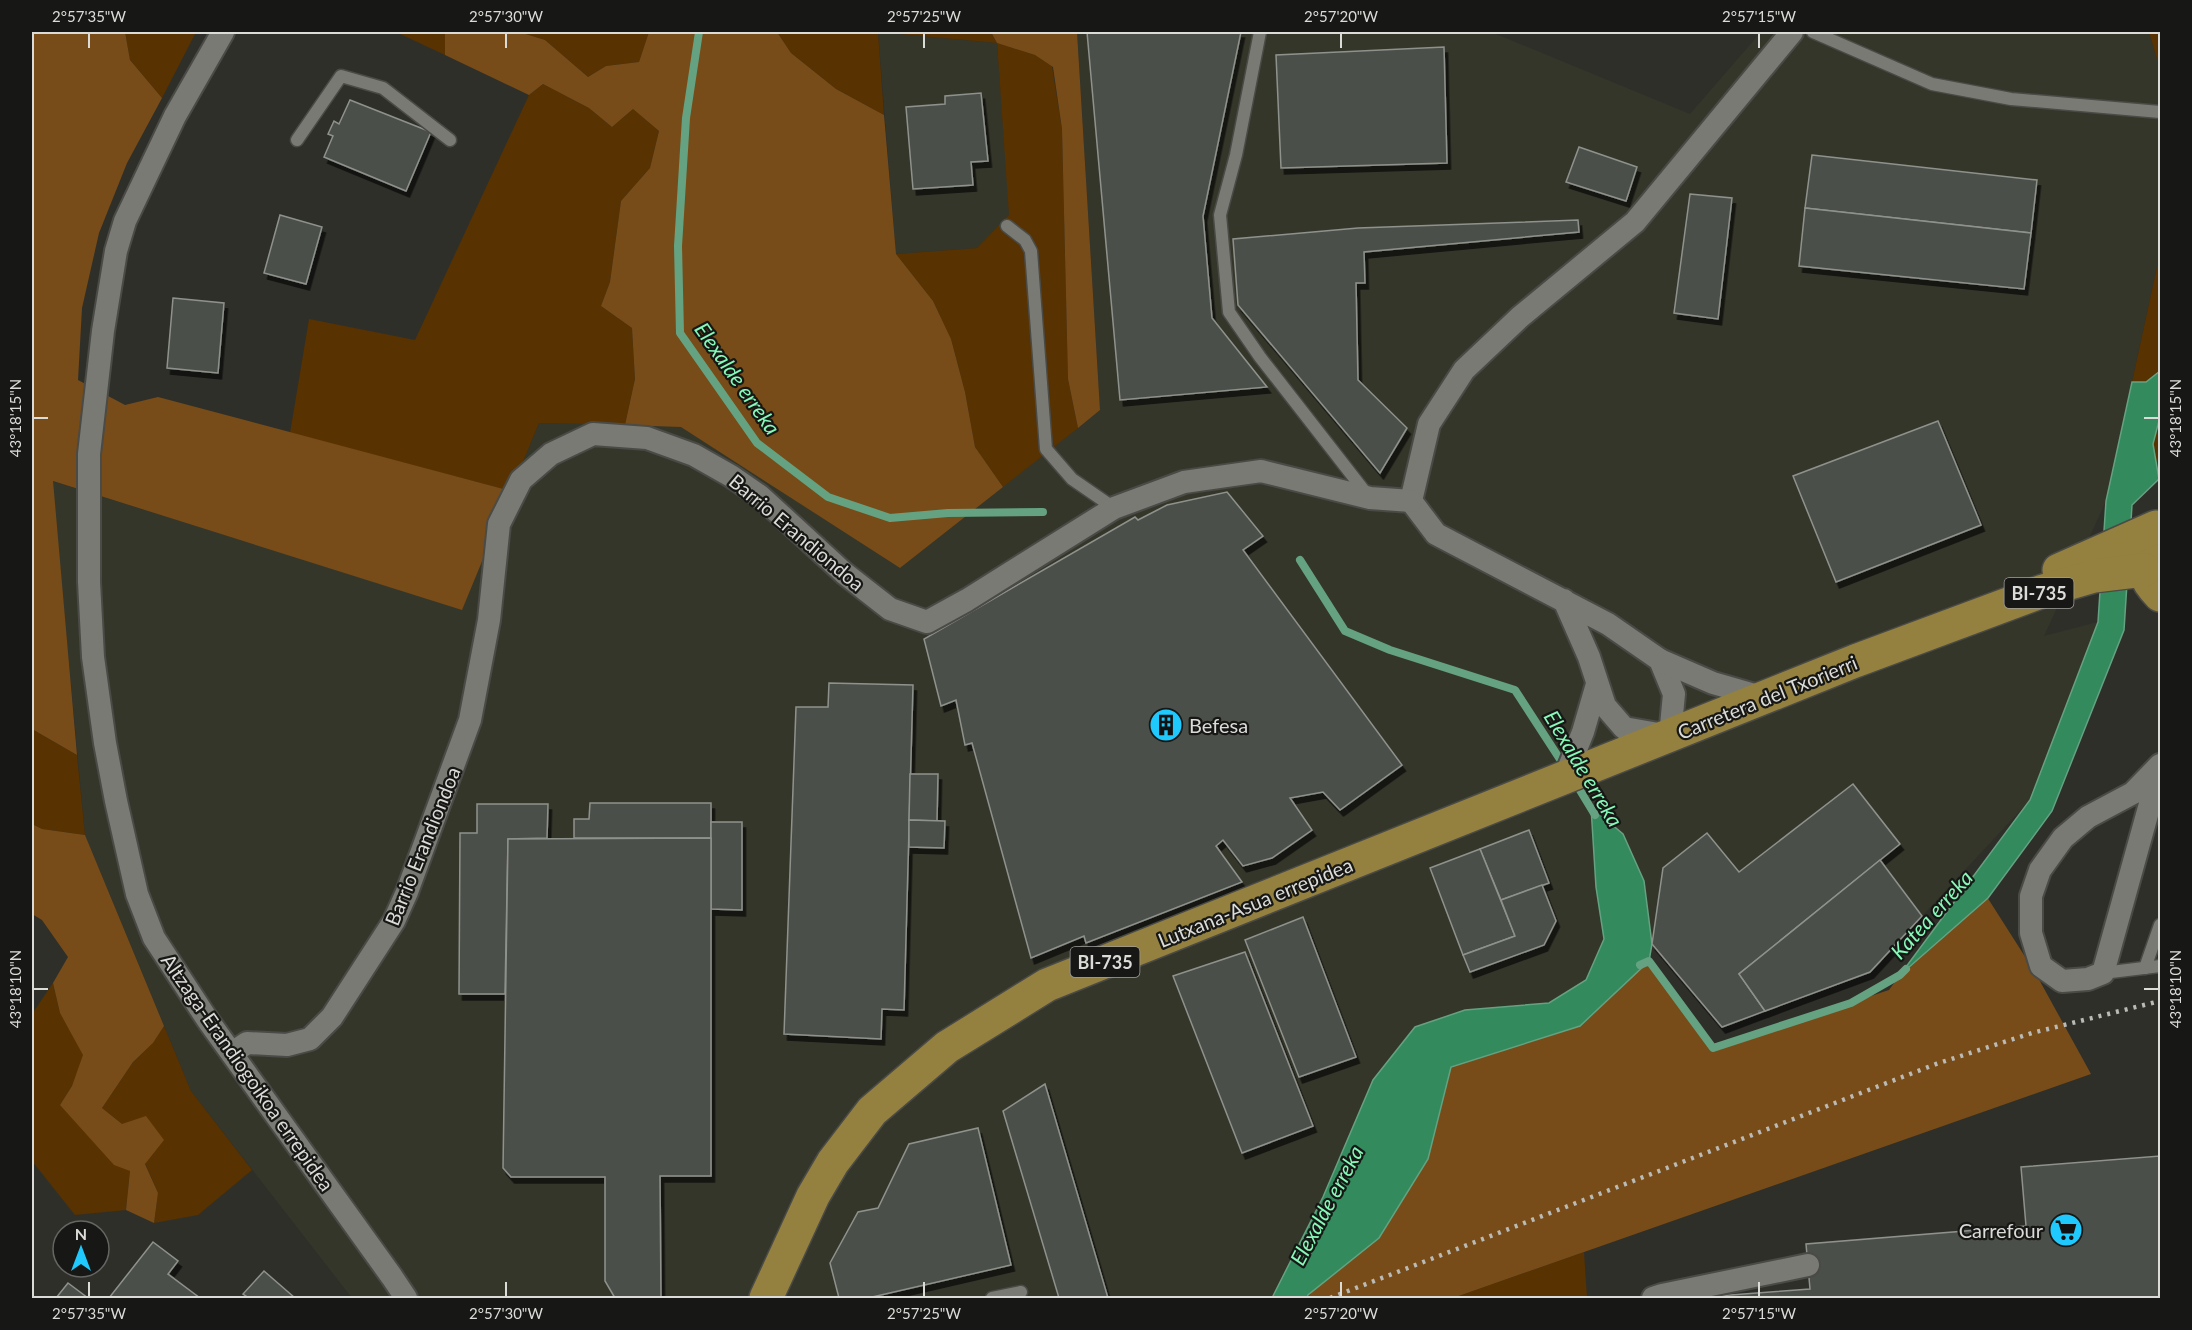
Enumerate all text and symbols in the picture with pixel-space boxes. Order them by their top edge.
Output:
text: 2°57'35"W [52,7,126,25]
text: 2°57'30"W [469,7,543,25]
text: 2°57'25"W [887,7,961,25]
text: 2°57'20"W [1304,7,1378,25]
text: 2°57'15"W [1722,7,1796,25]
water label: Elexalde erreka [690,317,786,439]
text: 43°18'15"N [6,379,24,457]
text: 43°18'15"N [2166,379,2184,457]
street label: Barrio Erandiondoa [725,468,869,596]
road number: BI-735 [2004,578,2074,608]
street label: Carretera del Txorierri [1674,650,1860,744]
water label: Elexalde erreka [1540,705,1628,831]
building icon: Befesa [1148,707,1184,743]
place label: Befesa [1189,713,1248,737]
street label: Barrio Erandiondoa [379,763,465,929]
street label: Lutxana-Asua errepidea [1154,852,1356,952]
water label: Katea erreka [1885,865,1977,963]
road number: BI-735 [1070,947,1140,977]
street label: Altzaga-Erandiogoikoa errepidea [157,949,339,1195]
text: 43°18'10"N [6,950,24,1028]
text: 43°18'10"N [2166,950,2184,1028]
water label: Elexalde erreka [1284,1141,1368,1269]
supermarket icon: Carrefour [2048,1212,2084,1248]
place label: Carrefour [1959,1218,2044,1242]
north arrow [51,1219,111,1279]
text: N [75,1224,87,1243]
text: 2°57'35"W [52,1304,126,1322]
text: 2°57'30"W [469,1304,543,1322]
text: 2°57'25"W [887,1304,961,1322]
text: 2°57'20"W [1304,1304,1378,1322]
text: 2°57'15"W [1722,1304,1796,1322]

